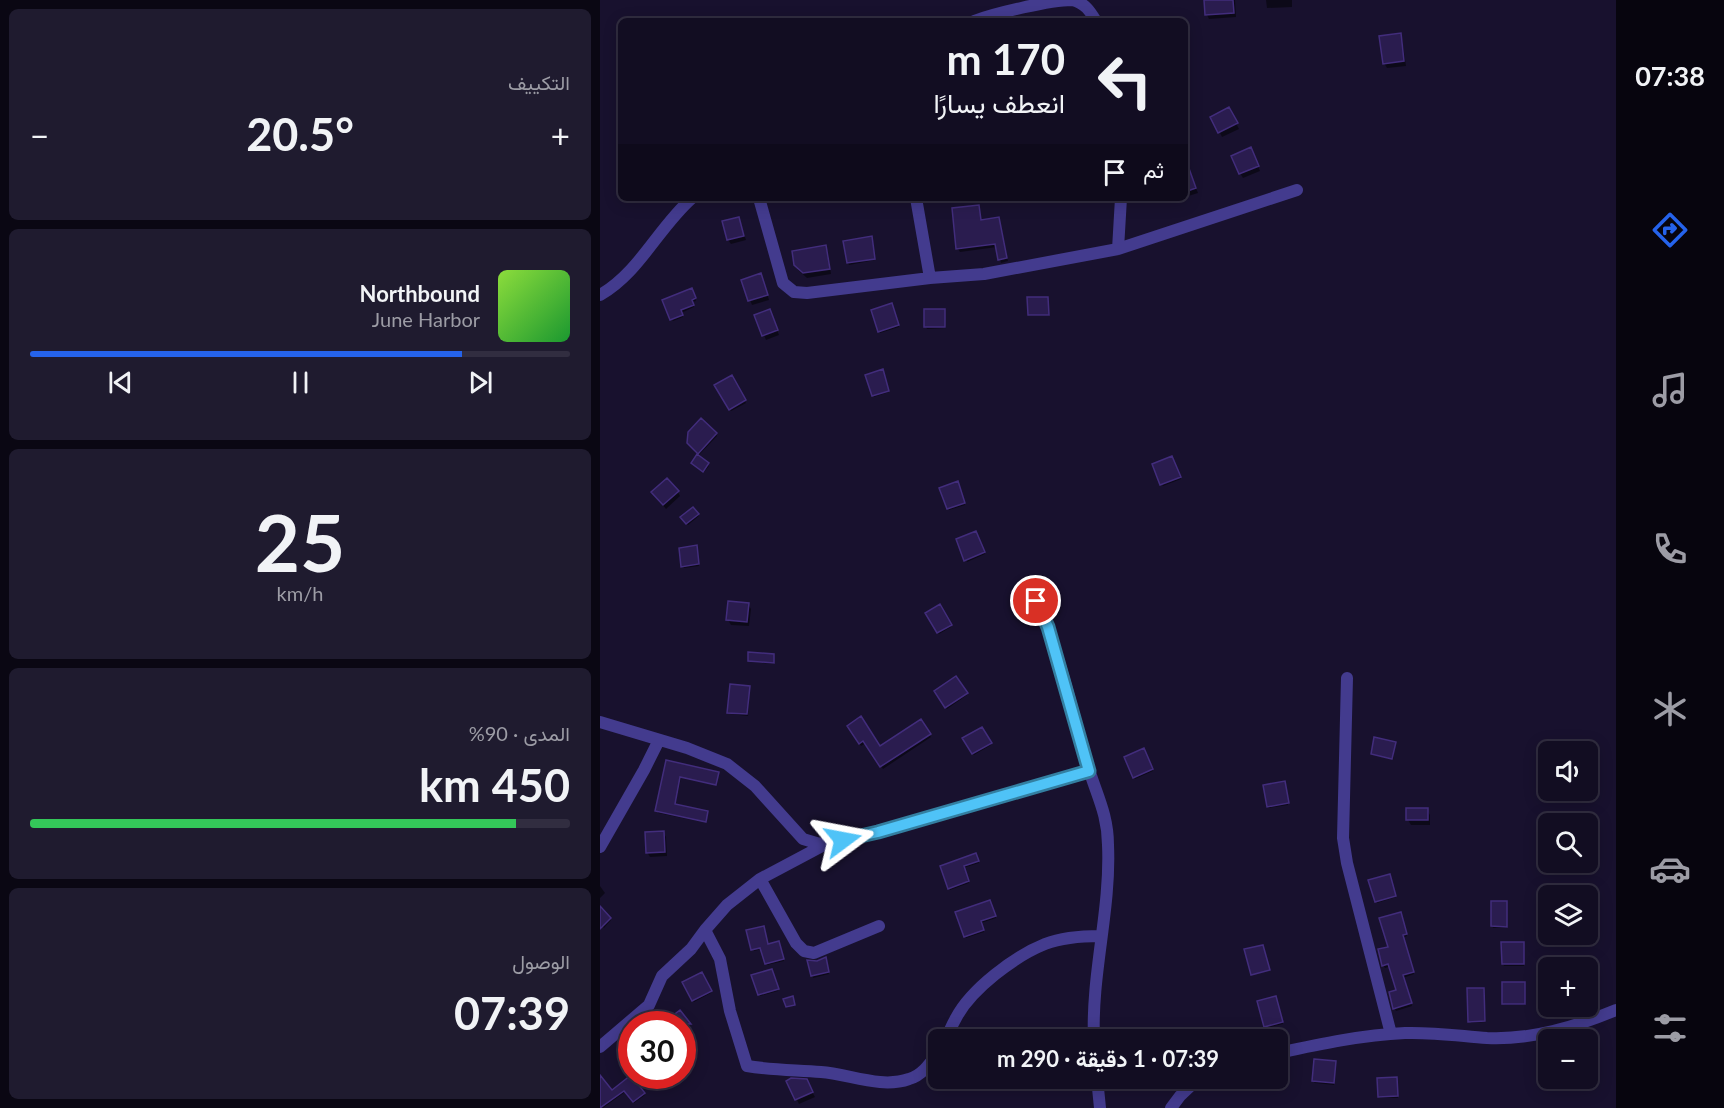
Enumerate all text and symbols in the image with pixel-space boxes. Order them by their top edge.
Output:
text: 170 m [947,34,1065,84]
icon: left [1086,42,1164,120]
text: 07:38 [1635,59,1705,92]
text: التكييف [508,70,570,94]
text: انعطف يسارًا [933,86,1065,119]
text: 20.5° [246,107,354,161]
text: − [30,115,49,155]
text: + [551,115,570,155]
icon: arrive [1098,156,1131,189]
text: ثم [1143,156,1164,183]
icon: directions [1649,209,1691,251]
text: Northbound [360,280,480,307]
text: June Harbor [372,307,480,331]
icon: previous [104,366,137,399]
icon: pause [284,366,317,399]
icon: next [464,366,497,399]
icon: music [1649,369,1691,411]
text: 25 [255,495,345,589]
icon: phone [1649,528,1691,570]
pin [1010,575,1061,626]
text: km/h [277,581,323,605]
icon: arrive [1019,584,1052,617]
icon: climate [1649,688,1691,730]
text: المدى · 90% [469,721,570,745]
map controls [1538,741,1598,1089]
button: sound [1538,741,1598,801]
text: 450 km [419,758,570,812]
position arrow [811,808,875,872]
button: search [1538,813,1598,873]
icon: car [1649,848,1691,890]
button: layers [1538,885,1598,945]
text: الوصول [512,949,570,973]
button: + [1538,957,1598,1017]
text: 07:39 [454,986,570,1040]
icon: filters [1649,1007,1691,1049]
speed limit sign: 30 [618,1011,696,1089]
button: − [1538,1029,1598,1089]
text: 07:39 · 1 دقيقة · 290 m [997,1045,1219,1072]

